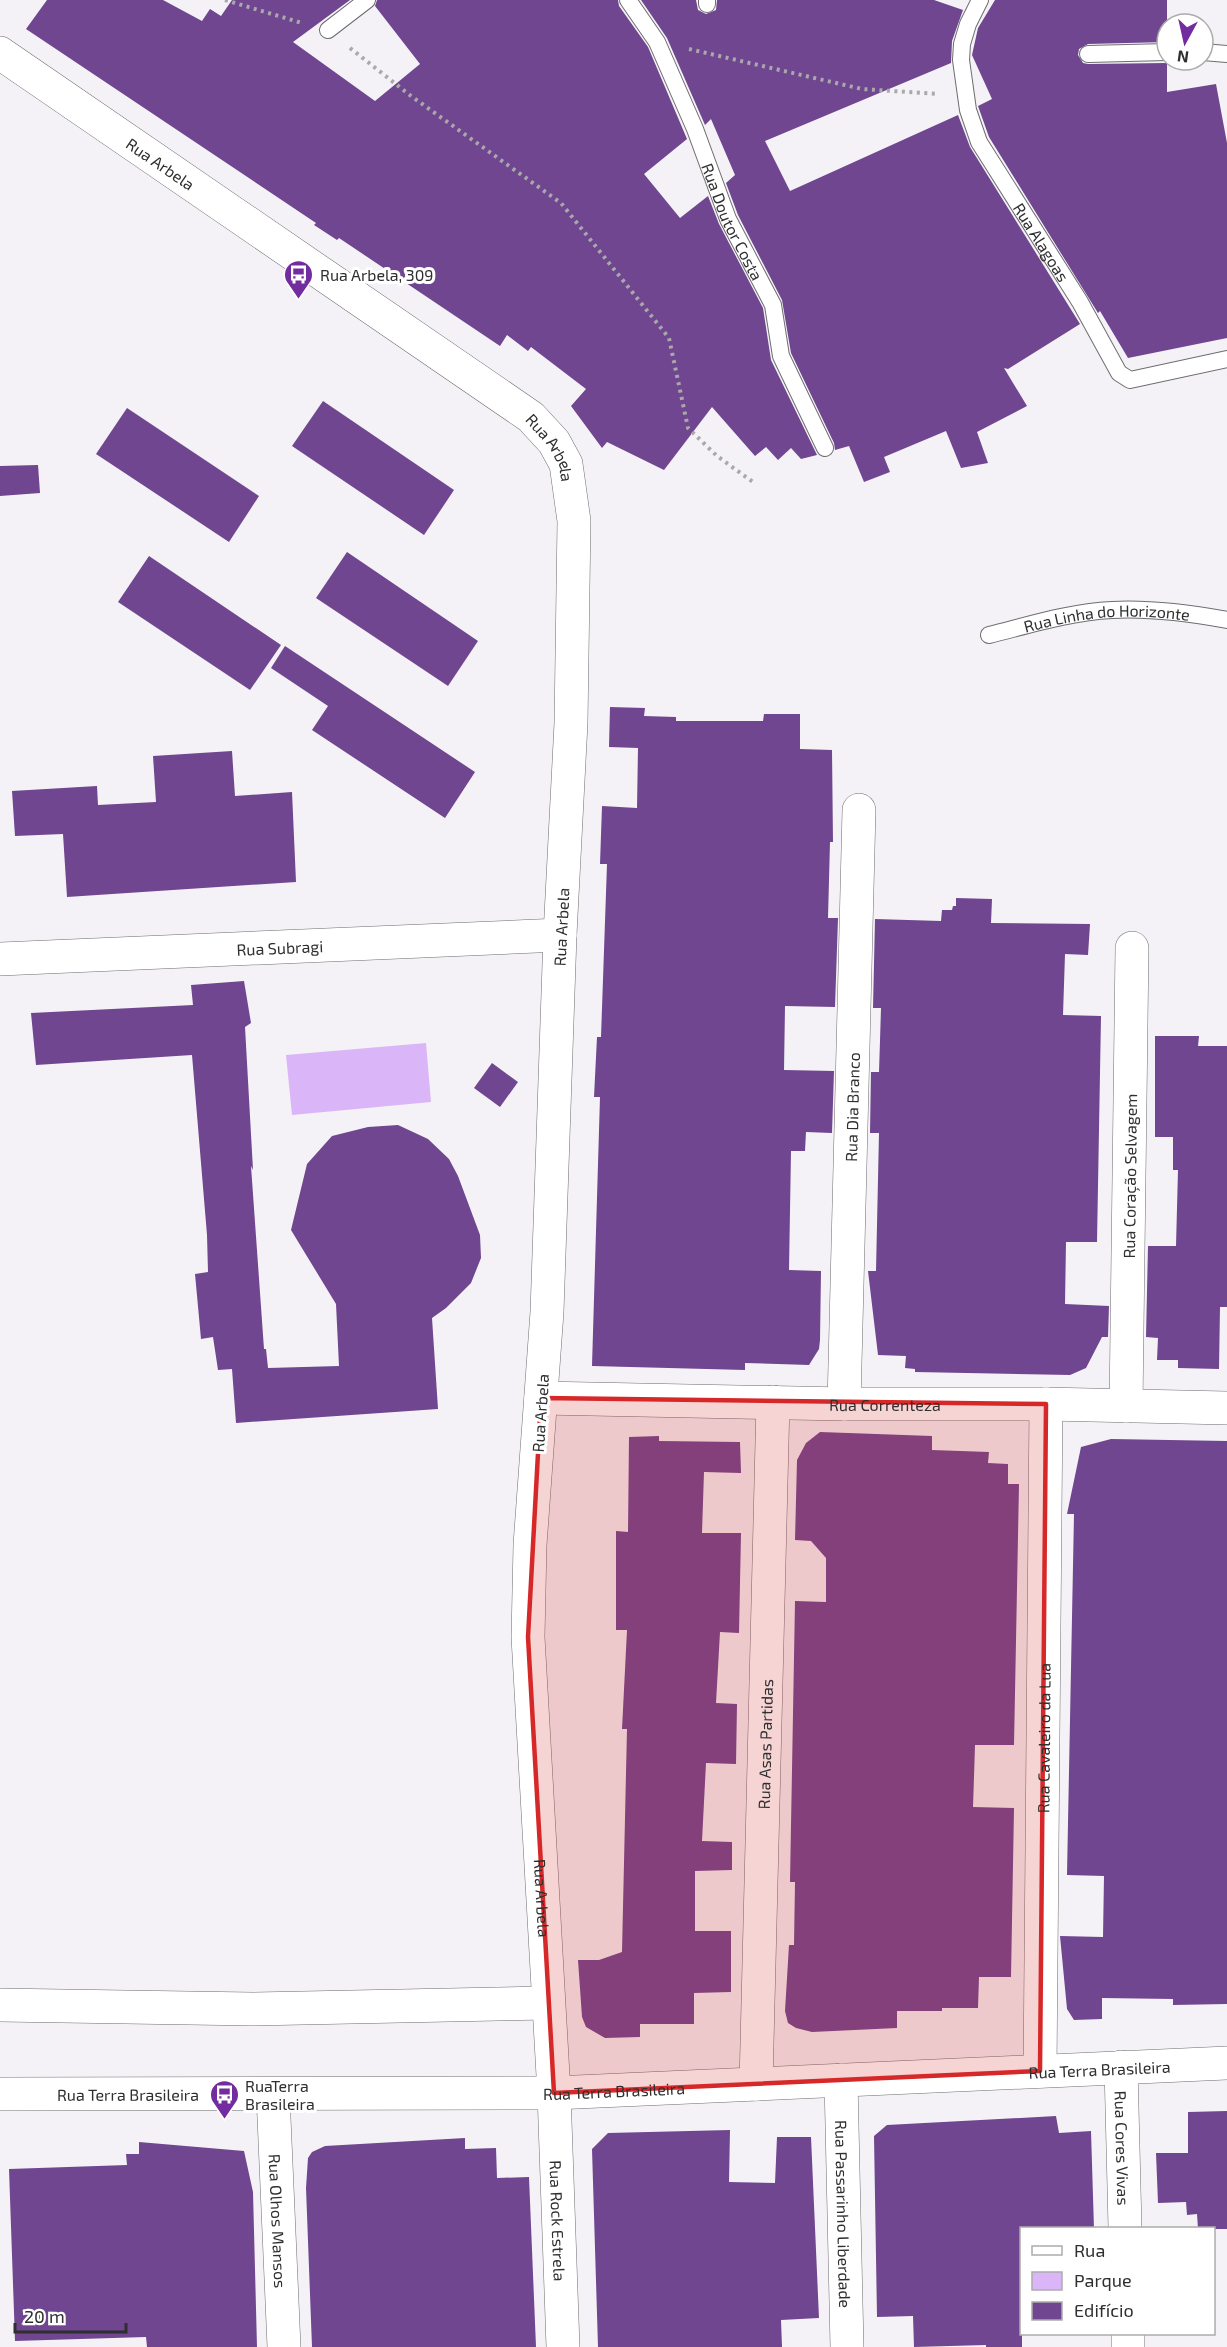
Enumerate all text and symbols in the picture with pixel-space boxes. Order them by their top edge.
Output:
north arrow [1155,12,1215,72]
text: N [1176,47,1190,68]
street label: Rua Arbela [123,133,199,193]
street label: Rua Doutor Costa [699,160,768,283]
street label: Rua Alagoas [1010,199,1074,285]
bus stop icon: Rua Arbela, 309 [283,258,315,300]
place label: Rua Arbela, 309 [320,265,434,284]
street label: Rua Arbela [523,409,578,483]
street label: Rua Linha do Horizonte [1021,600,1191,635]
street label: Rua Arbela [549,887,573,967]
street label: Rua Subragi [236,936,323,958]
street label: Rua Dia Branco [841,1052,862,1162]
street label: Rua Coração Selvagem [1118,1093,1140,1259]
street label: Rua Arbela [528,1373,552,1453]
street label: Rua Correnteza [829,1394,941,1414]
street label: Rua Cavaleiro da Lua [1033,1663,1053,1813]
street label: Rua Asas Partidas [753,1679,776,1810]
street label: Rua Arbela [531,1858,555,1938]
street label: Rua Terra Brasileira [1028,2056,1171,2081]
place label: RuaTerra Brasileira [245,2076,315,2113]
bus stop icon: RuaTerra Brasileira [208,2078,240,2120]
street label: Rua Terra Brasileira [543,2078,685,2103]
street label: Rua Terra Brasileira [57,2084,199,2103]
street label: Rua Cores Vivas [1112,2090,1134,2206]
street label: Rua Passarinho Liberdade [832,2120,856,2308]
street label: Rua Olhos Mansos [266,2153,291,2288]
street label: Rua Rock Estrela [547,2160,570,2282]
legend [1020,2227,1215,2335]
text: Rua [1074,2239,1105,2261]
text: Parque [1074,2269,1132,2291]
scale bar [15,2296,126,2334]
text: Edifício [1074,2299,1134,2321]
text: 20 m [24,2305,65,2327]

